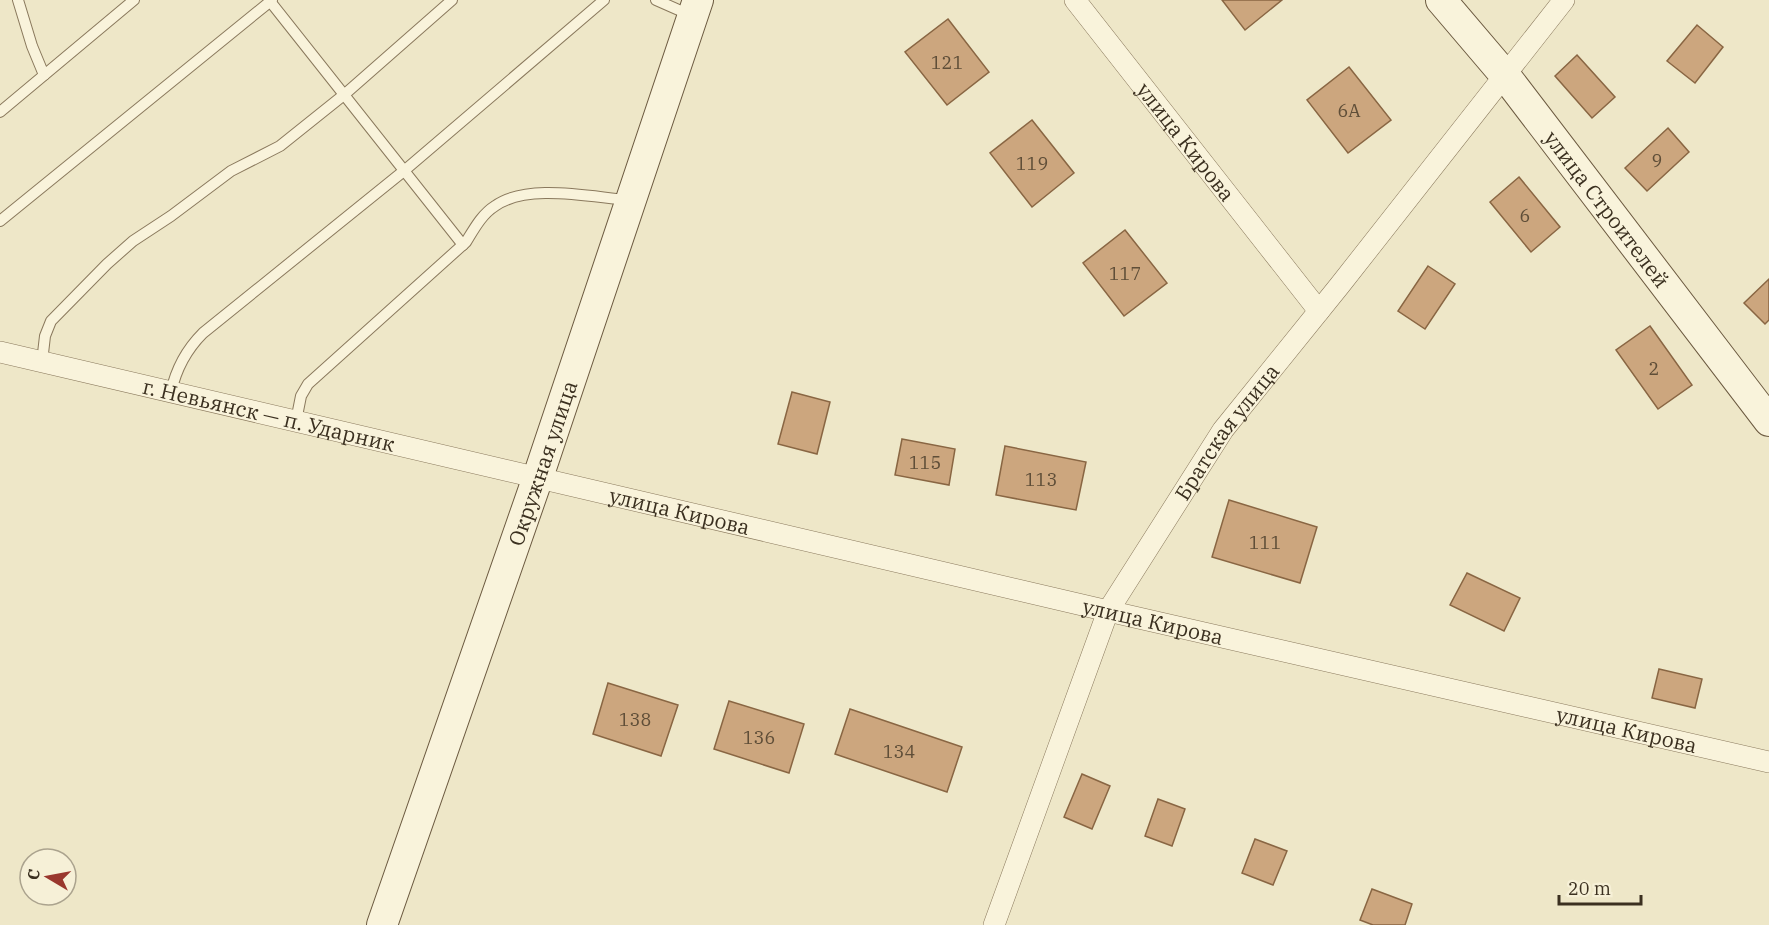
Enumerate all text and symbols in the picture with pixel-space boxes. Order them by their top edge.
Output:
house number: 121 [931,51,963,74]
street label: улица Кирова [1131,76,1241,207]
house number: 6А [1337,99,1361,122]
street label: улица Строителей [1538,125,1676,293]
house number: 9 [1652,149,1662,172]
house number: 119 [1016,152,1048,175]
house number: 6 [1520,204,1530,227]
house number: 117 [1109,262,1141,285]
house number: 2 [1649,357,1659,380]
street label: Братская улица [1168,358,1285,505]
street label: г. Невьянск — п. Ударник [140,372,398,458]
street label: Окружная улица [501,377,583,549]
house number: 115 [909,451,941,474]
house number: 113 [1025,468,1057,491]
street label: улица Кирова [607,481,753,541]
house number: 111 [1249,531,1281,554]
street label: улица Кирова [1080,592,1226,651]
street label: улица Кирова [1554,700,1700,759]
house number: 138 [619,708,651,731]
house number: 136 [743,726,775,749]
house number: 134 [883,740,915,763]
north arrow [18,847,78,907]
text: С [22,867,44,881]
scale bar [1559,868,1642,906]
text: 20 m [1568,877,1611,900]

